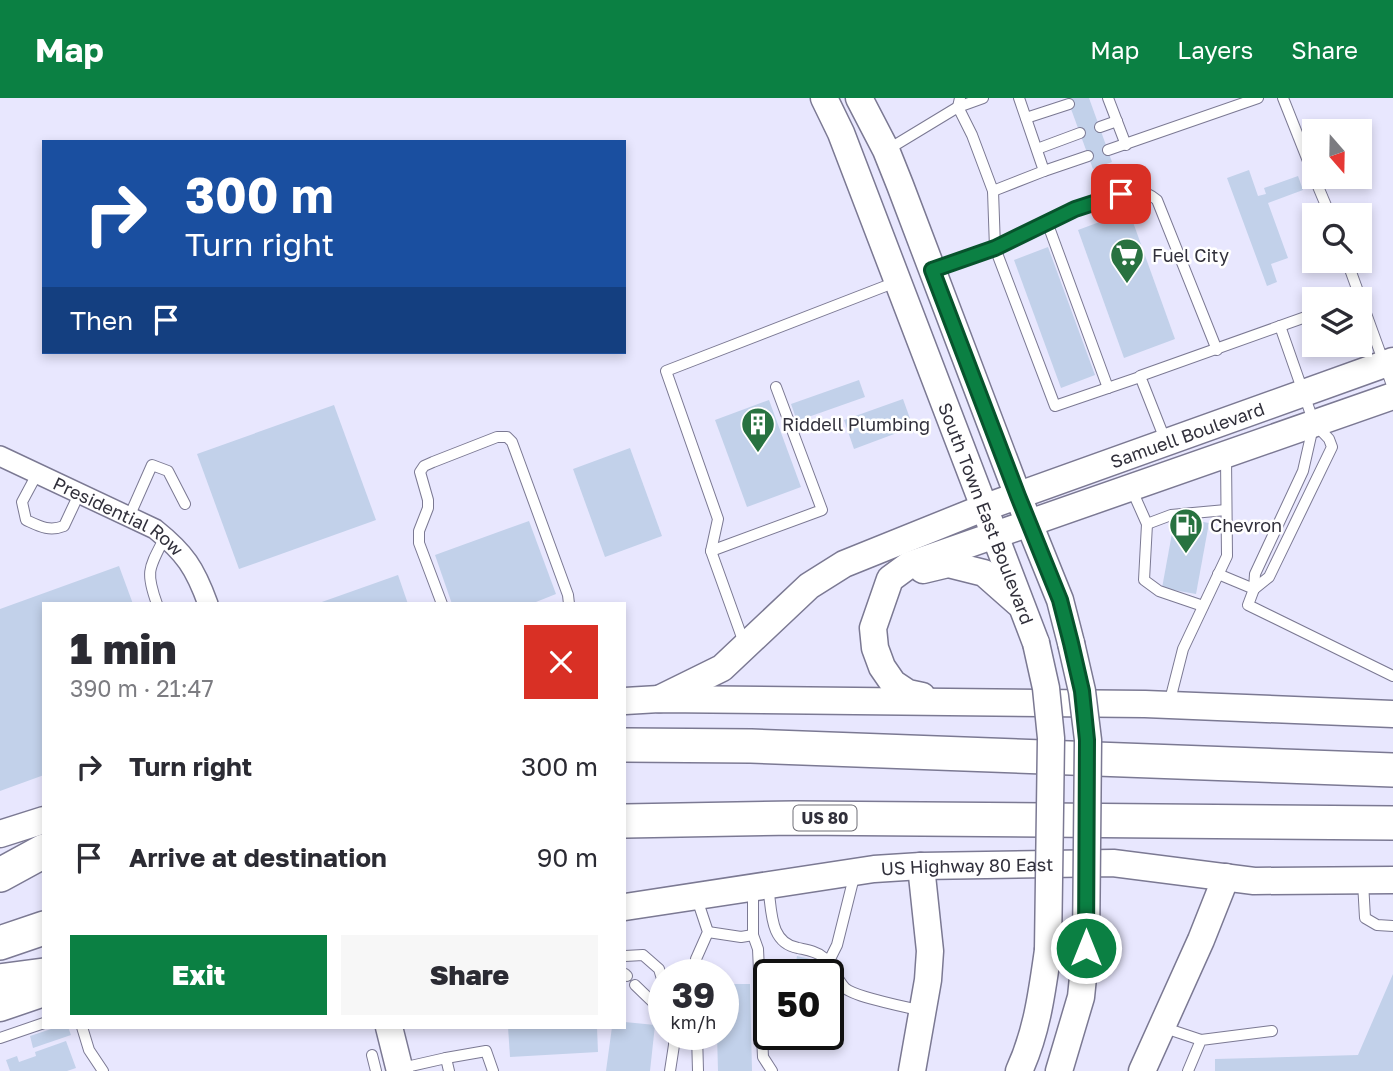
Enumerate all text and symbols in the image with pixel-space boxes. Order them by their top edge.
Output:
text: Map [35,30,104,69]
text: Map [1090,35,1139,64]
text: Layers [1177,35,1253,64]
text: Share [1291,35,1358,64]
north arrow [1302,119,1372,189]
map controls [1302,119,1372,357]
pin [1091,164,1151,224]
text: 300 m [185,165,334,224]
icon: right [70,168,161,259]
icon: arrive [1102,175,1140,213]
button: search [1302,203,1372,273]
text: Turn right [185,225,334,263]
supermarket icon: Fuel City [1108,236,1146,285]
place label: Fuel City [1152,244,1229,266]
button: layers [1302,287,1372,357]
icon: arrive [147,301,185,339]
text: Then [70,305,133,336]
street label: Samuell Boulevard [1107,397,1267,472]
street label: South Town East Boulevard [934,399,1039,627]
building icon: Riddell Plumbing [739,405,777,454]
place label: Riddell Plumbing [782,413,930,435]
street label: Presidential Row [50,472,189,560]
fuel station icon: Chevron [1167,506,1205,555]
place label: Chevron [1210,514,1282,536]
text: 1 min [70,623,177,673]
button: close [524,625,598,699]
text: 390 m · 21:47 [70,674,214,702]
icon: right [70,748,108,786]
text: Turn right [129,751,252,782]
text: 300 m [521,751,598,782]
road number: US 80 [794,806,856,831]
icon: arrive [70,839,108,877]
text: Arrive at destination [129,842,387,873]
text: 90 m [537,842,598,873]
street label: US Highway 80 East [880,853,1054,880]
position arrow [1049,911,1123,985]
button: Exit [70,935,327,1015]
button: Share [341,935,598,1015]
speed limit sign: 50 [753,959,844,1050]
text: 39 [672,974,715,1016]
text: km/h [671,1011,716,1033]

